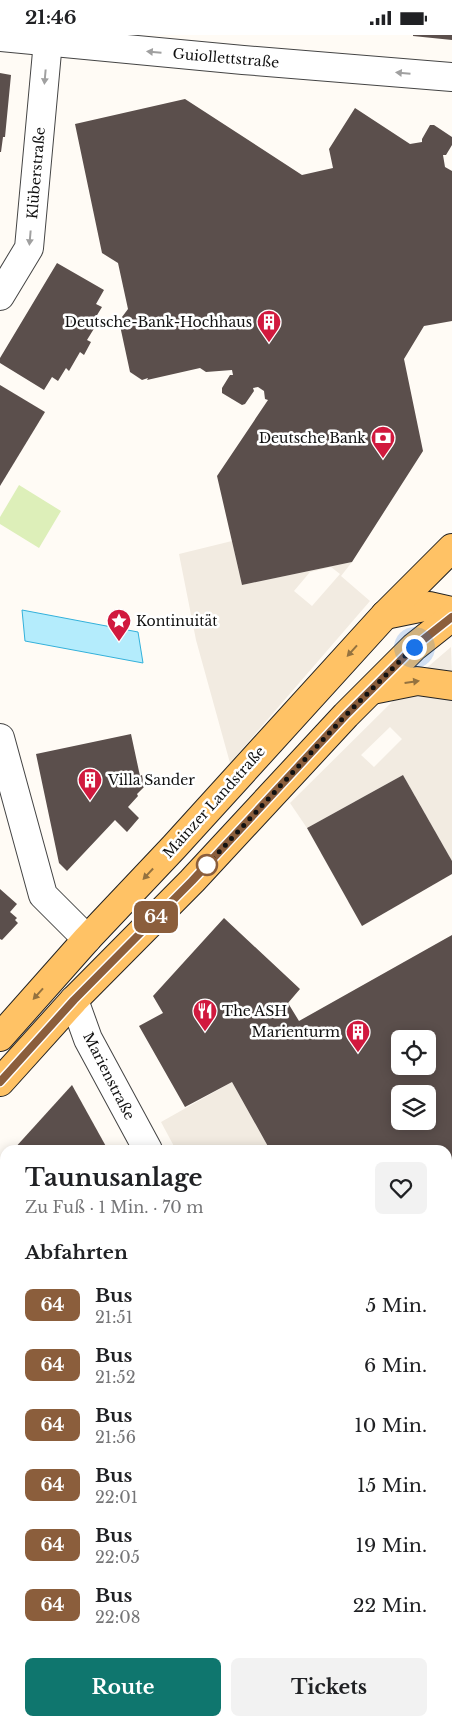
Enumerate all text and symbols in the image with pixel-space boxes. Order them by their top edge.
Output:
text: 21:46 [25,6,76,29]
street label: Guiollettstraße [172,44,280,72]
one-way arrow [146,47,162,55]
one-way arrow [40,69,48,85]
one-way arrow [395,69,411,77]
street label: Klüberstraße [23,126,49,220]
one-way arrow [25,230,33,246]
building icon: Deutsche-Bank-Hochhaus [256,309,282,343]
place label: Deutsche-Bank-Hochhaus [65,313,252,331]
bank icon: Deutsche Bank [370,425,396,459]
place label: Deutsche Bank [259,429,366,447]
place icon: Kontinuität [106,608,132,642]
place label: Kontinuität [136,612,218,630]
your location [402,635,427,660]
one-way arrow [346,644,358,656]
one-way arrow [404,678,420,686]
street label: Mainzer Landstraße [159,742,269,862]
building icon: Villa Sander [77,767,103,801]
place label: Villa Sander [107,771,195,789]
unlabelled marker [196,854,218,876]
one-way arrow [142,868,154,880]
line badge: 64 [134,901,178,933]
text: 64 [144,906,168,928]
one-way arrow [32,988,44,1000]
restaurant icon: The ASH [192,998,218,1032]
place label: The ASH [222,1002,287,1020]
building icon: Marienturm [345,1019,371,1053]
place label: Marienturm [251,1023,340,1041]
street label: Marienstraße [79,1029,139,1123]
map controls [391,1030,436,1130]
button: locate [391,1030,436,1075]
button: layers [391,1085,436,1130]
button: heart [375,1162,427,1214]
text: Taunusanlage [25,1163,203,1192]
text: Zu Fuß · 1 Min. · 70 m [25,1197,203,1217]
text: Abfahrten [25,1241,128,1264]
text: Bus [95,1284,132,1307]
text: 64 [40,1294,65,1316]
text: 5 Min. [365,1294,427,1317]
text: 21:51 [95,1307,133,1327]
text: Bus [95,1344,132,1367]
text: 64 [40,1354,65,1376]
text: 6 Min. [364,1354,427,1377]
text: 21:52 [95,1367,136,1387]
text: Bus [95,1404,132,1427]
text: 64 [40,1414,65,1436]
text: 10 Min. [354,1414,427,1437]
text: 21:56 [95,1427,136,1447]
text: Bus [95,1464,132,1487]
text: 64 [40,1474,65,1496]
text: 15 Min. [357,1474,427,1497]
text: 22:01 [95,1487,138,1507]
text: Bus [95,1524,132,1547]
text: 64 [40,1534,65,1556]
text: 19 Min. [356,1534,427,1557]
text: 22:05 [95,1547,140,1567]
text: Bus [95,1584,132,1607]
text: 64 [40,1594,65,1616]
text: 22 Min. [353,1594,427,1617]
text: 22:08 [95,1607,140,1627]
button: Route [25,1658,221,1716]
button: Tickets [231,1658,427,1716]

